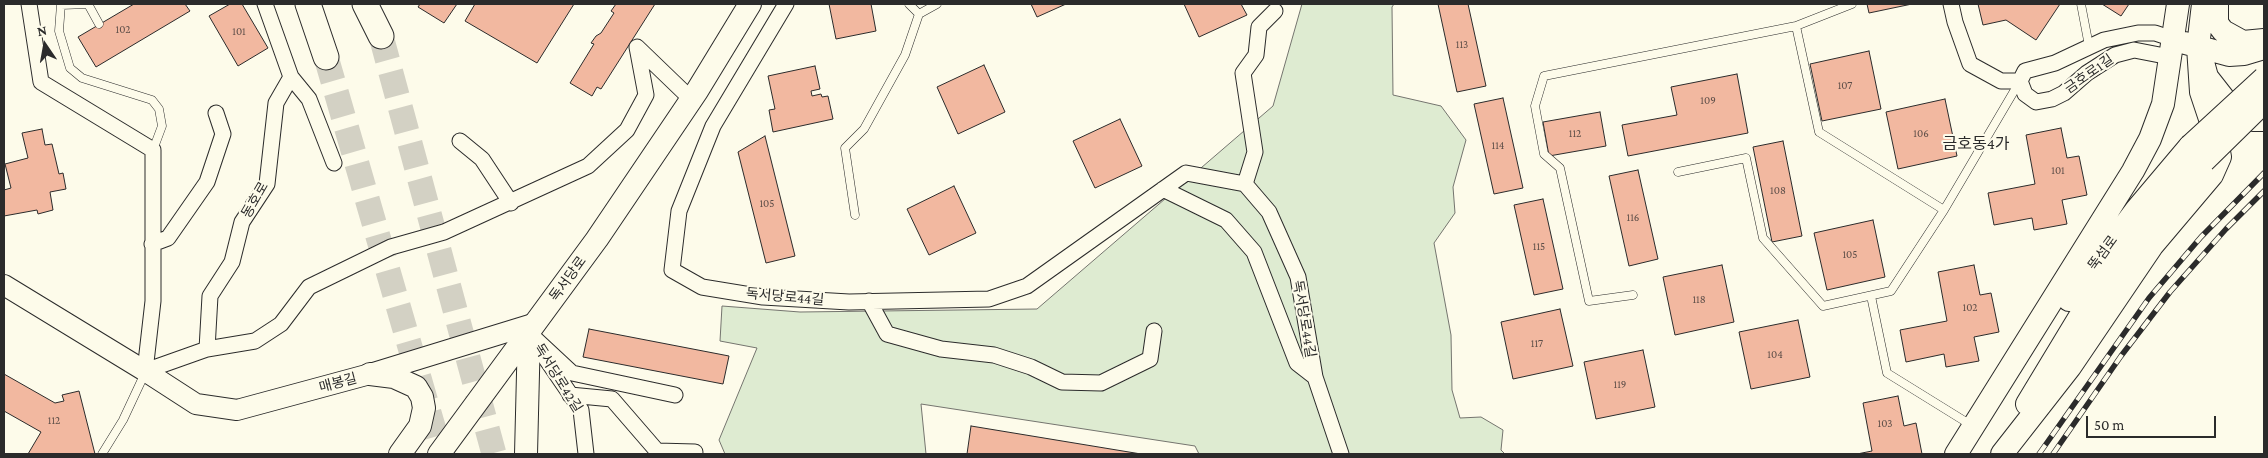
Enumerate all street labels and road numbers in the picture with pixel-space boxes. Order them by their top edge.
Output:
street label: 금호로1길 [2061,51,2117,97]
street label: 동호로 [238,179,272,221]
street label: 뚝섬로 [2085,232,2121,274]
street label: 독서당로 [546,253,590,305]
street label: 독서당로44길 [1289,279,1319,359]
street label: 독서당로44길 [745,285,825,309]
street label: 독서당로42길 [530,340,586,416]
street label: 매봉길 [317,370,359,396]

